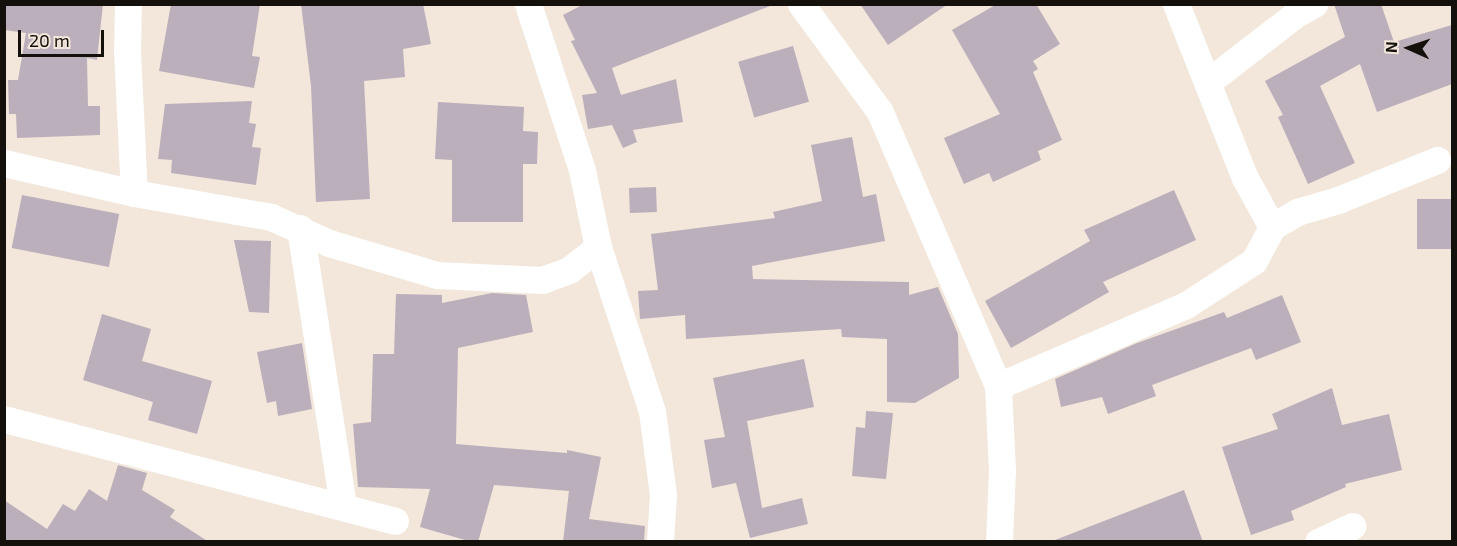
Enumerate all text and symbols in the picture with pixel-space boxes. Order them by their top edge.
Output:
scale bar [21,18,106,56]
north arrow [1379,18,1439,78]
text: 20 m [29,29,70,51]
text: N [1381,41,1400,53]

